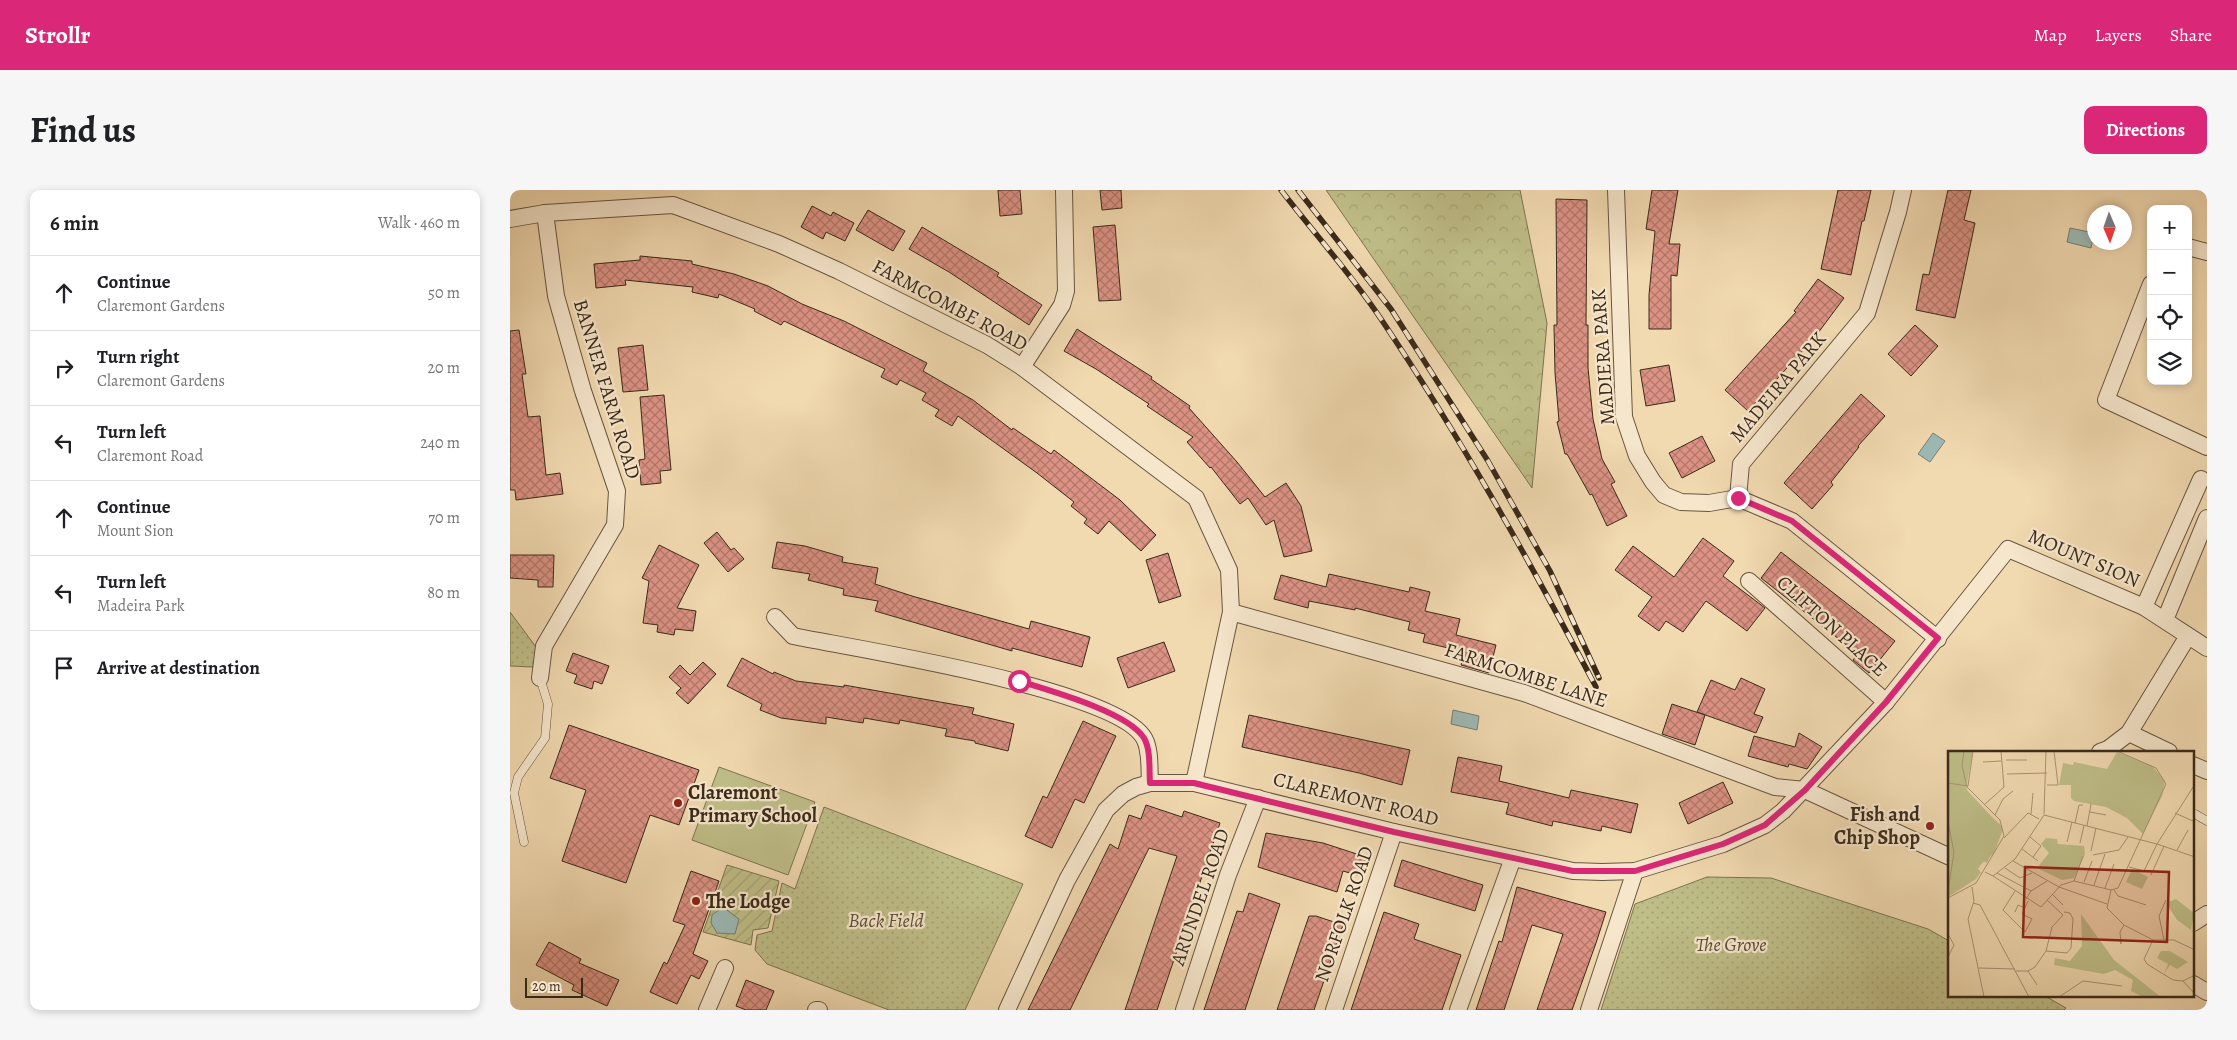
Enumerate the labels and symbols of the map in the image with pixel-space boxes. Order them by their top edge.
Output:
north arrow [2087,205,2132,250]
street label: FARMCOMBE ROAD [867,253,1033,357]
street label: MADIERA PARK [1585,288,1621,426]
street label: BANNER FARM ROAD [567,296,647,482]
street label: MADEIRA PARK [1724,326,1833,448]
route end [1727,487,1750,510]
street label: MOUNT SION [2024,522,2144,594]
street label: CLIFTON PLACE [1771,569,1893,683]
street label: FARMCOMBE LANE [1441,636,1611,714]
route start [1008,670,1031,693]
inset map [1948,751,2194,998]
street label: CLAREMONT ROAD [1270,765,1442,833]
place label: Claremont Primary School [688,779,818,829]
marker: Claremont Primary School [672,797,684,809]
place label: Fish and Chip Shop [1834,801,1920,851]
marker: Fish and Chip Shop [1924,820,1936,832]
street label: ARUNDEL ROAD [1164,825,1236,970]
street label: NORFOLK ROAD [1308,842,1380,986]
place label: The Lodge [706,888,790,915]
marker: The Lodge [690,895,702,907]
park label: Back Field [848,907,925,934]
park label: The Grove [1696,931,1766,958]
scale bar [525,975,582,998]

